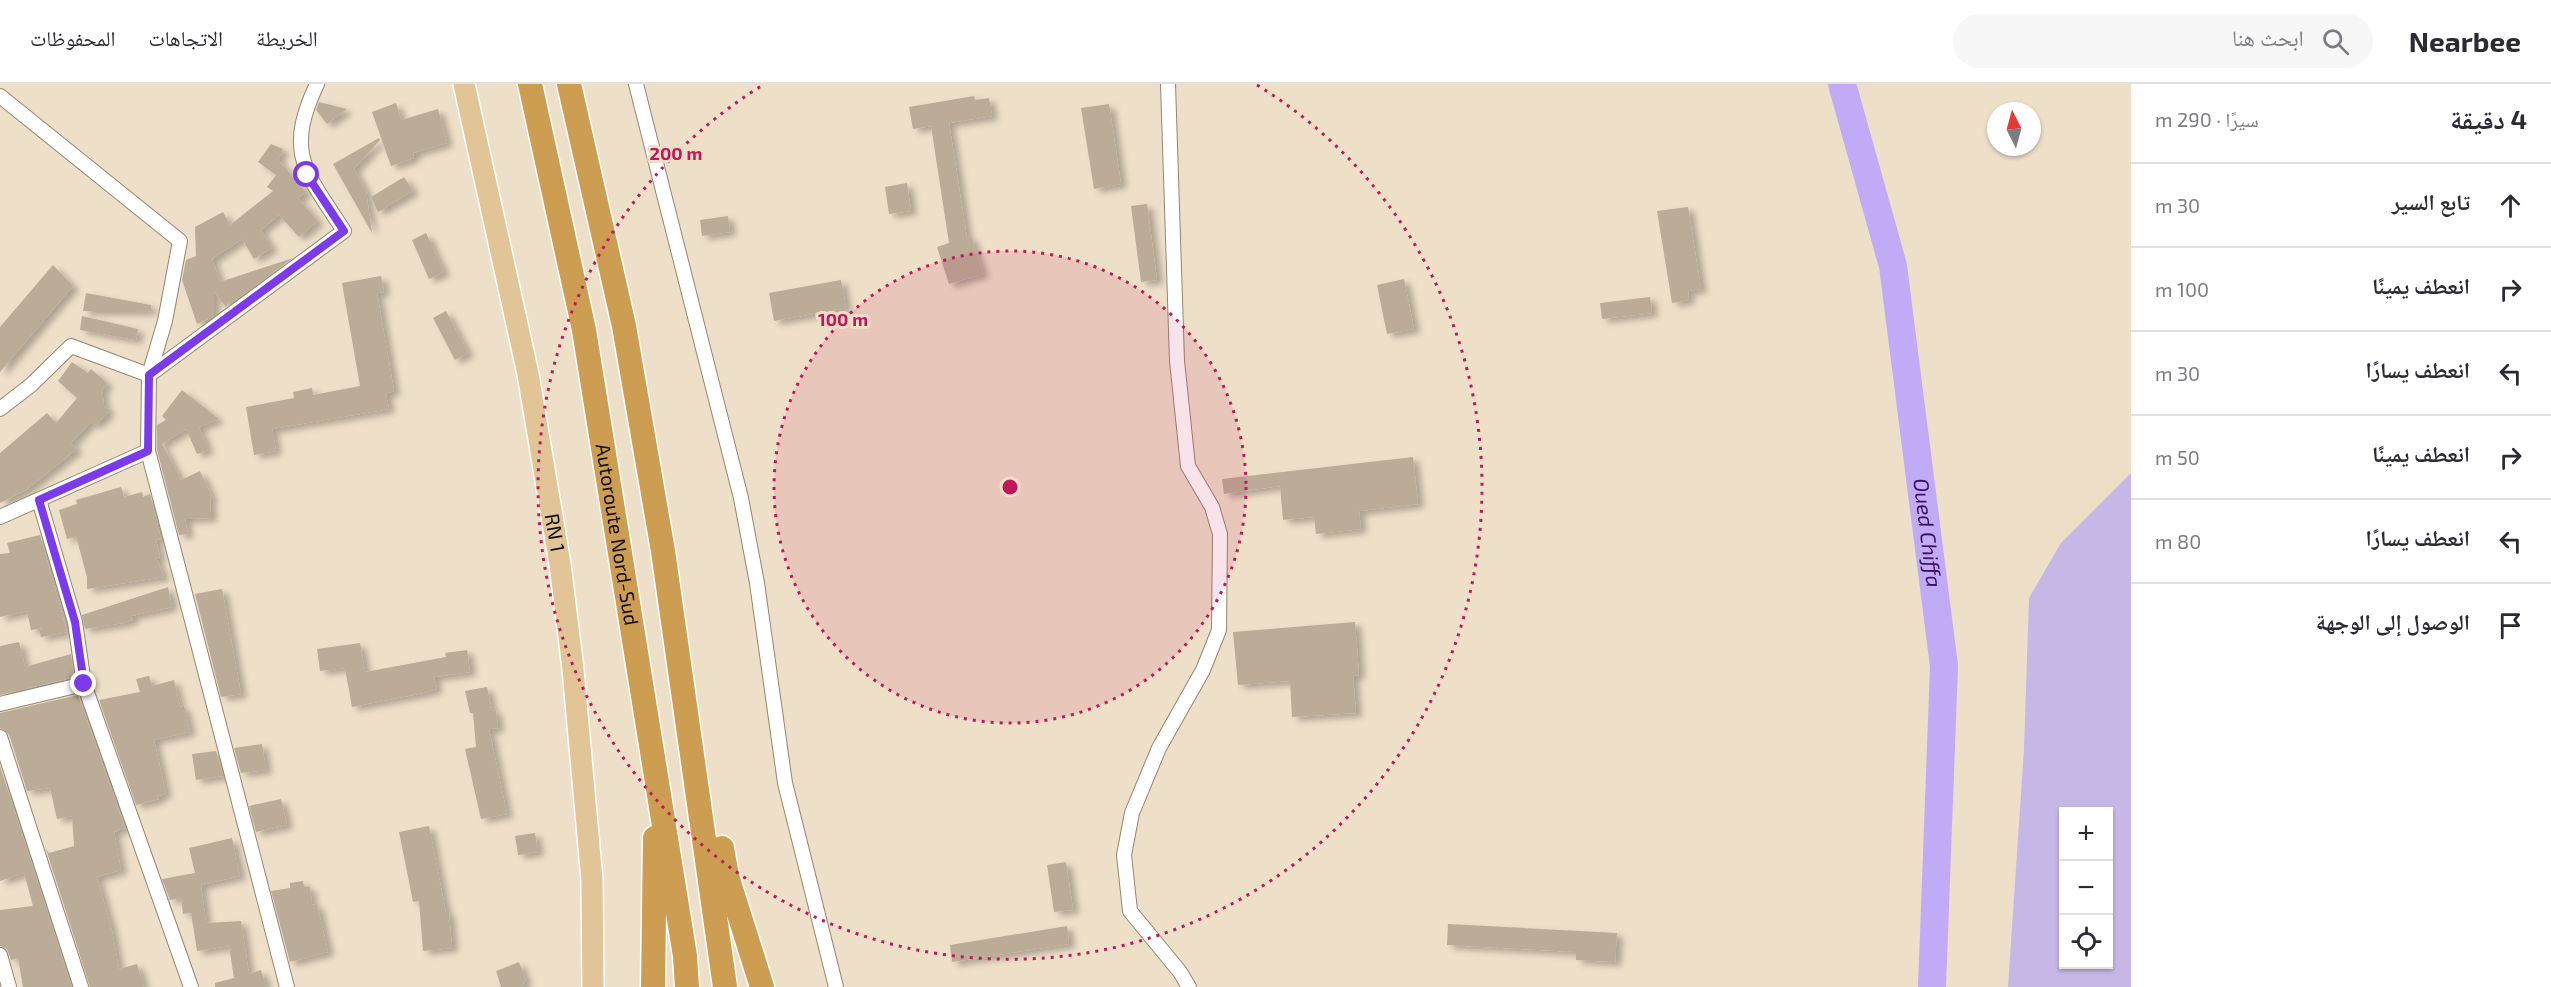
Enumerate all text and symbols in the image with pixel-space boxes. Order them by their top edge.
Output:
search box [1953,14,2373,68]
text: ابحث هنا [2232,24,2304,50]
text: Nearbee [2409,24,2521,58]
text: المحفوظات [30,25,115,50]
text: الاتجاهات [148,25,223,50]
text: الخريطة [256,25,318,50]
icon: search [2319,25,2352,58]
north arrow [1987,102,2041,156]
text: 4 دقيقة [2450,103,2527,134]
text: سيرًا · 290 m [2155,107,2259,131]
text: 200 m [650,142,702,164]
route start [293,161,319,187]
text: تابع السير [2392,188,2470,214]
icon: ahead [2494,189,2527,222]
text: 30 m [2155,193,2200,217]
text: انعطف يمينًا [2372,272,2470,298]
icon: right [2494,273,2527,306]
text: 100 m [2155,277,2209,301]
text: 100 m [818,308,868,330]
text: انعطف يسارًا [2365,356,2470,382]
icon: left [2494,357,2527,390]
text: 30 m [2155,361,2200,385]
text: انعطف يمينًا [2372,440,2470,466]
icon: right [2494,441,2527,474]
street label: Autoroute Nord-Sud [591,442,644,627]
text: 50 m [2155,445,2200,469]
centre of rings [1000,477,1020,497]
water label: Oued Chiffa [1909,477,1948,589]
street label: RN 1 [541,511,571,554]
text: انعطف يسارًا [2365,524,2470,550]
icon: left [2494,525,2527,558]
text: 80 m [2155,529,2201,553]
text: الوصول إلى الوجهة [2316,608,2470,634]
icon: arrive [2494,609,2527,642]
route end [70,670,96,696]
map controls [2059,807,2113,969]
button: + [2059,807,2113,861]
button: − [2059,861,2113,915]
button: locate [2059,915,2113,969]

